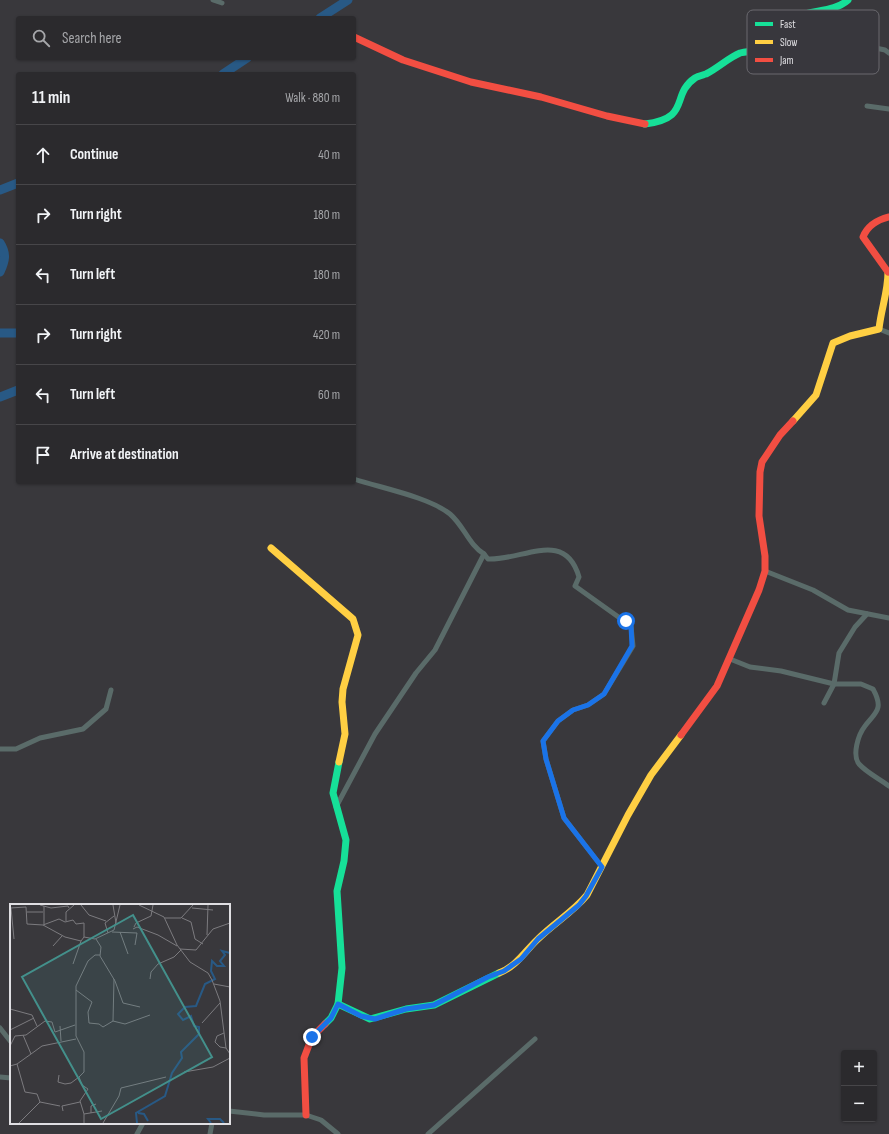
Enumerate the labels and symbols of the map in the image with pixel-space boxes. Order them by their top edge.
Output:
legend [747,10,879,74]
text: Fast [780,18,796,31]
text: Slow [780,36,797,49]
text: Jam [779,54,794,67]
route start [617,612,635,630]
inset map [10,904,230,1124]
route end [303,1028,321,1046]

